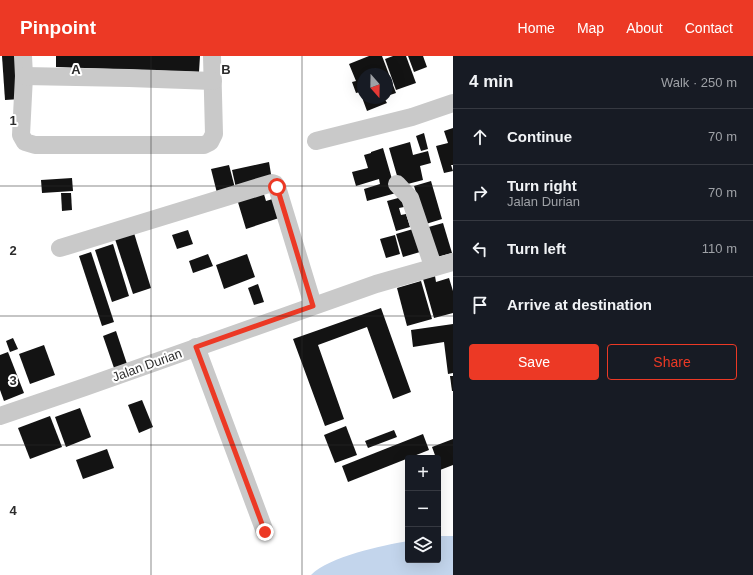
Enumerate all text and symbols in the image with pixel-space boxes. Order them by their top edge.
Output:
text: Pinpoint [20,17,96,38]
text: Home [518,20,555,36]
text: Map [577,20,604,36]
text: About [626,20,663,36]
text: Contact [685,20,733,36]
text: A [71,62,81,77]
text: B [221,62,231,77]
north arrow [357,68,393,104]
text: 4 min [469,72,513,91]
text: Walk · 250 m [661,75,737,90]
text: 1 [9,113,17,128]
icon: ahead [469,126,491,148]
text: Continue [507,128,572,145]
text: 70 m [708,129,737,144]
text: Turn right [507,177,577,194]
route start [268,178,286,196]
icon: right [469,182,491,204]
text: 70 m [708,185,737,200]
text: Jalan Durian [507,194,580,209]
icon: left [469,238,491,260]
text: Turn left [507,240,566,257]
text: 110 m [702,241,737,256]
text: 2 [9,243,17,258]
icon: arrive [469,294,491,316]
text: Arrive at destination [507,296,652,313]
button: Save [469,344,599,380]
button: Share [607,344,737,380]
street label: Jalan Durian [110,345,184,385]
text: 3 [9,373,17,388]
map controls [405,455,441,563]
button: + [405,455,441,491]
button: − [405,491,441,527]
text: 4 [9,503,17,518]
route end [256,523,274,541]
button: layers [405,527,441,563]

